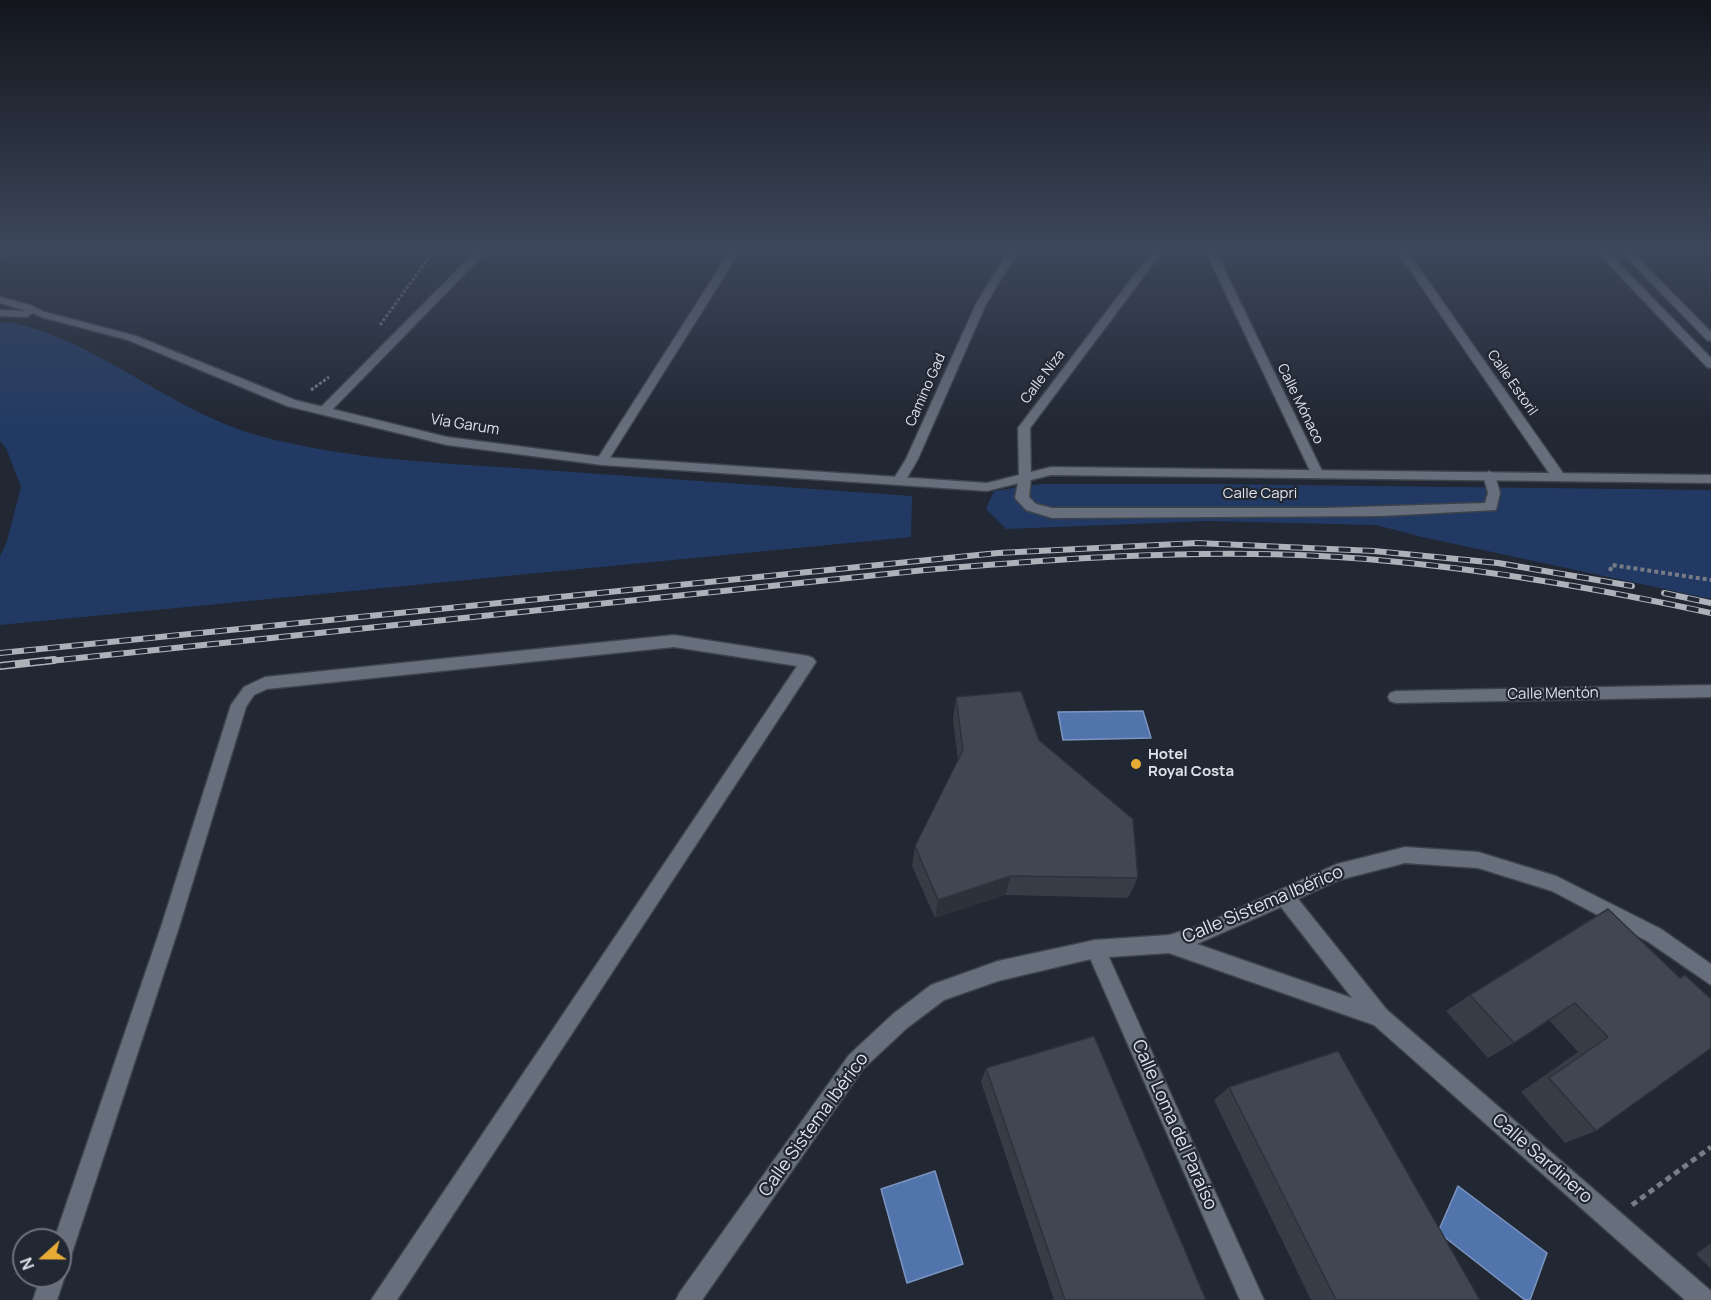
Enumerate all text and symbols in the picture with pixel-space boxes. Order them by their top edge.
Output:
street label: Calle Niza [1017,347,1069,407]
street label: Calle Estoril [1483,347,1541,419]
street label: Camino Gad [902,351,950,429]
street label: Calle Mónaco [1273,361,1327,447]
street label: Vía Garum [429,411,501,439]
street label: Calle Capri [1223,485,1297,503]
street label: Calle Mentón [1507,684,1599,704]
place label: Hotel Royal Costa [1148,746,1234,781]
marker: Hotel Royal Costa [1129,757,1143,771]
street label: Calle Sistema Ibérico [1179,861,1347,949]
street label: Calle Loma del Paraíso [1127,1037,1221,1213]
street label: Calle Sistema Ibérico [755,1049,873,1201]
street label: Calle Sardinero [1487,1110,1597,1208]
north arrow [12,1228,72,1288]
text: N [15,1254,39,1273]

